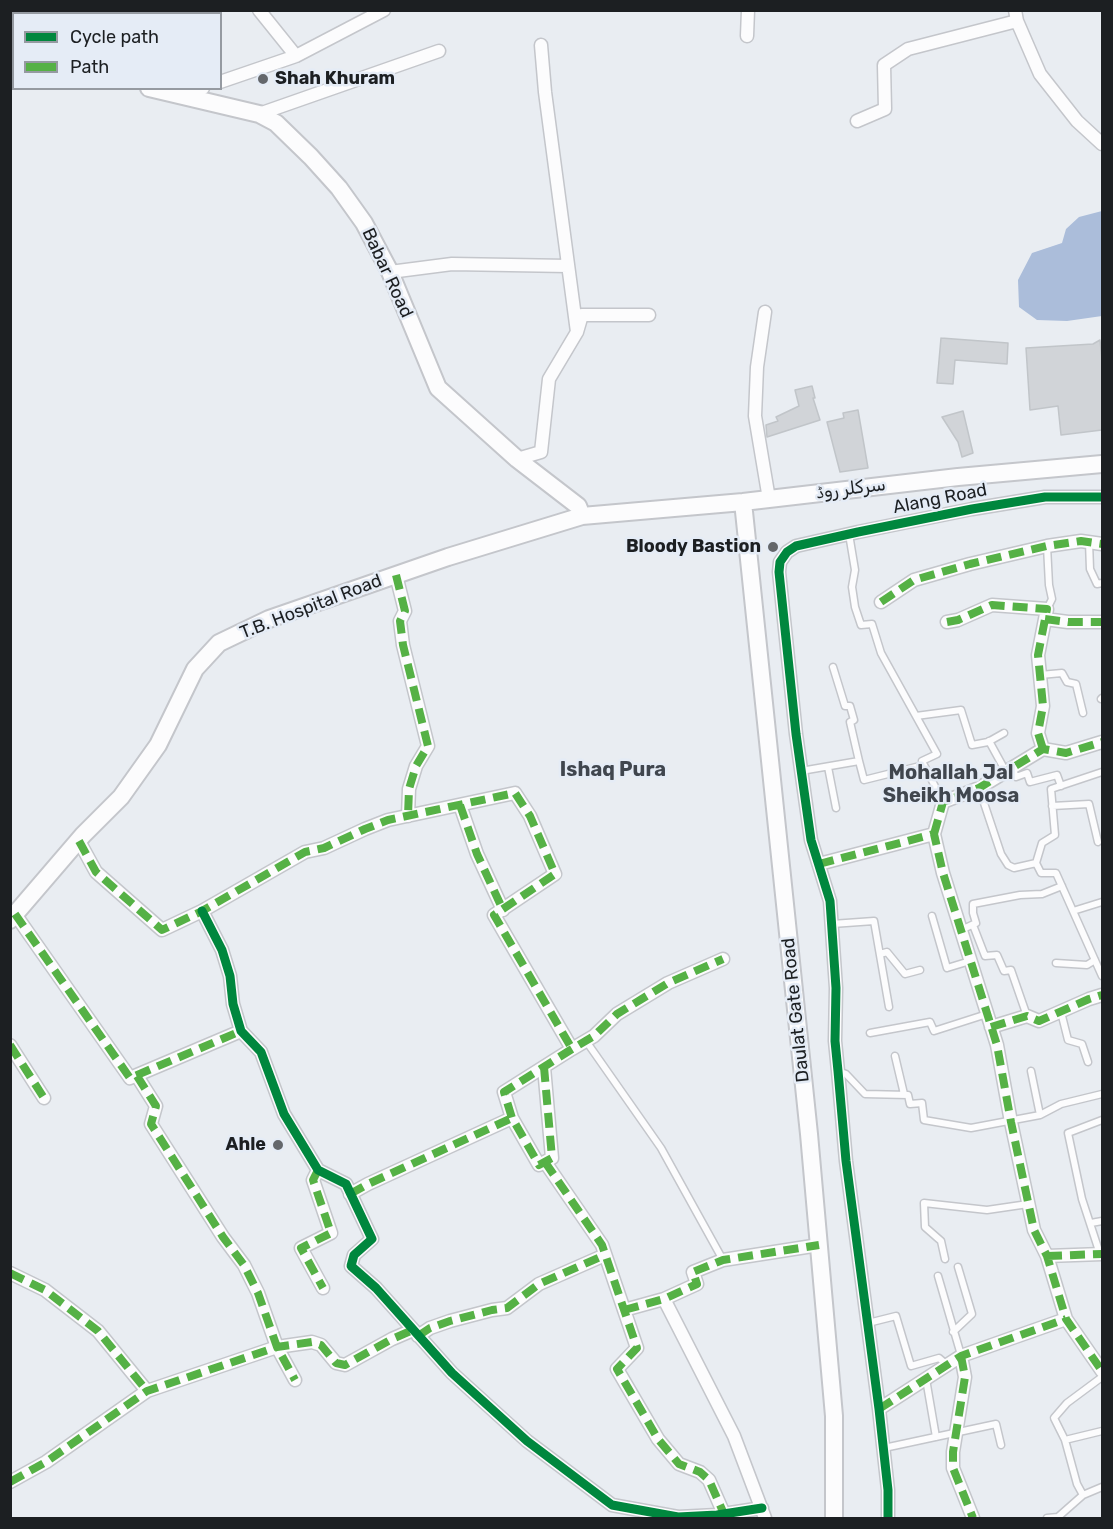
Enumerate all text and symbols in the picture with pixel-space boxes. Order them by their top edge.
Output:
legend [12,12,222,90]
text: Cycle path [70,26,159,48]
text: Path [70,56,109,78]
place label: Shah Khuram [275,68,395,90]
marker: Shah Khuram [256,72,270,86]
street label: Babar Road [357,225,417,321]
street label: سرکلر روڈ [815,474,887,504]
street label: Alang Road [891,479,989,519]
place label: Bloody Bastion [626,536,761,558]
marker: Bloody Bastion [766,540,780,554]
street label: T.B. Hospital Road [237,570,385,644]
district label: Ishaq Pura [560,758,666,782]
district label: Mohallah Jal Sheikh Moosa [883,761,1019,808]
street label: Daulat Gate Road [778,937,814,1083]
place label: Ahle [226,1134,266,1156]
marker: Ahle [271,1138,285,1152]

